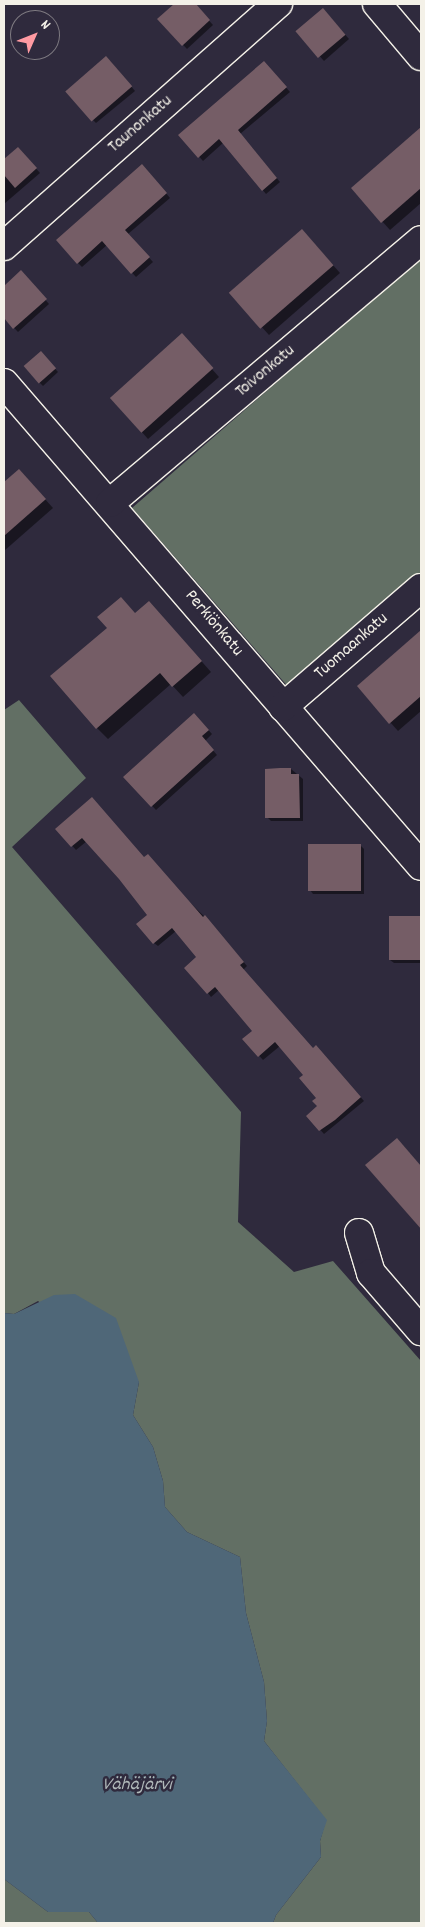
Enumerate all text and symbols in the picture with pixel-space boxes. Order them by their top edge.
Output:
north arrow [10,10,60,60]
text: N [35,16,55,35]
street label: Taunonkatu [104,91,178,159]
street label: Toivonkatu [232,341,300,403]
street label: Perkiönkatu [179,586,247,662]
street label: Tuomaankatu [311,609,393,685]
water label: Vähäjärvi [102,1775,172,1797]

